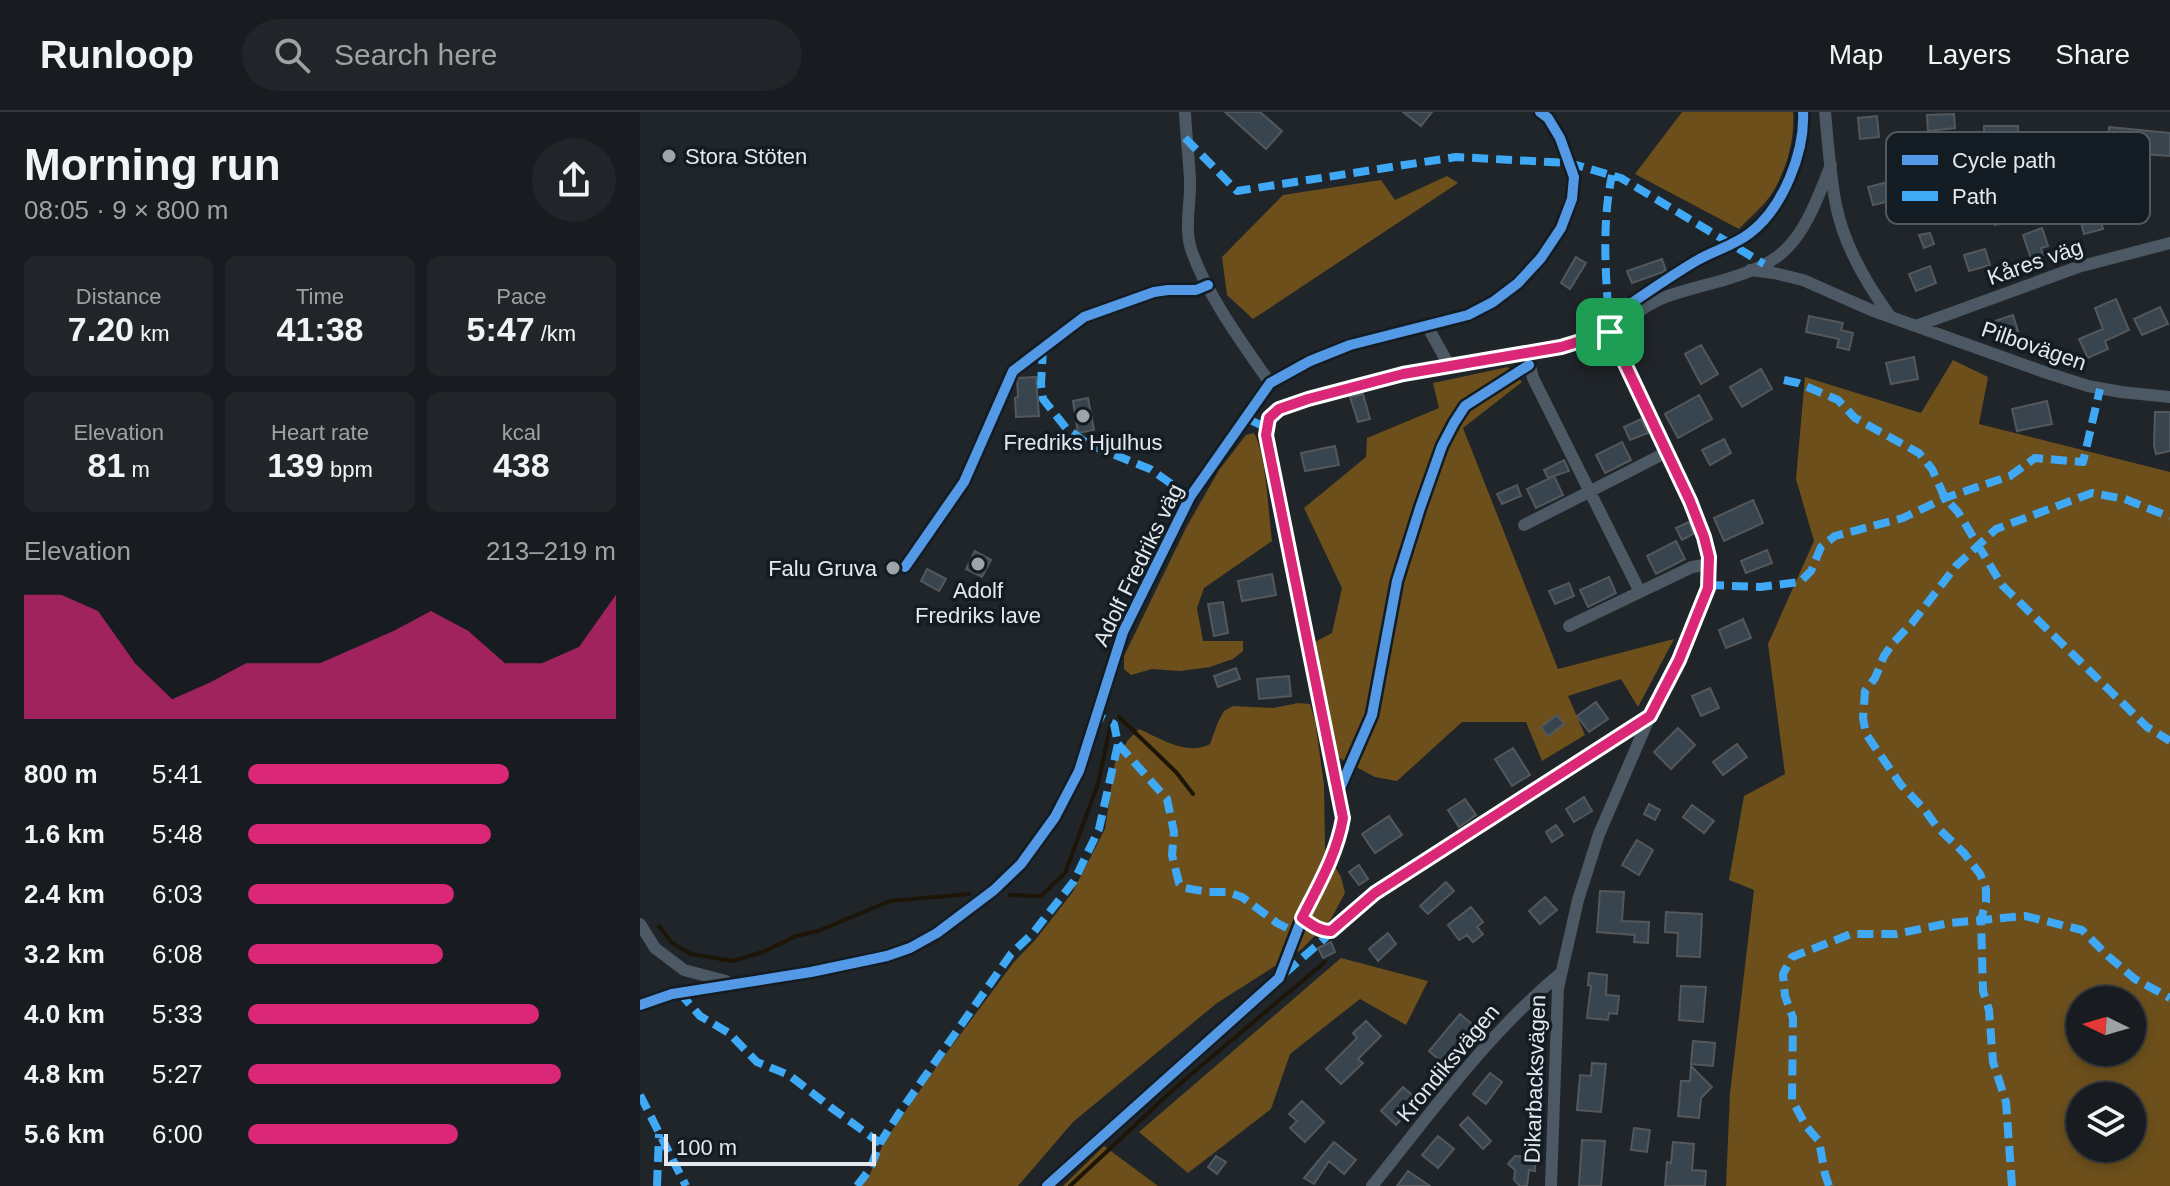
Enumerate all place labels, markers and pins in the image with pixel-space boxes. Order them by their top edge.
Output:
place label: Stora Stöten [685,144,807,169]
marker: Stora Stöten [660,147,678,165]
pin [1576,298,1644,366]
marker: Fredriks Hjulhus [1074,407,1092,425]
place label: Fredriks Hjulhus [1004,430,1162,455]
marker: Adolf Fredriks lave [969,555,987,573]
place label: Falu Gruva [768,556,878,581]
marker: Falu Gruva [884,559,902,577]
place label: Adolf Fredriks lave [915,578,1041,628]

